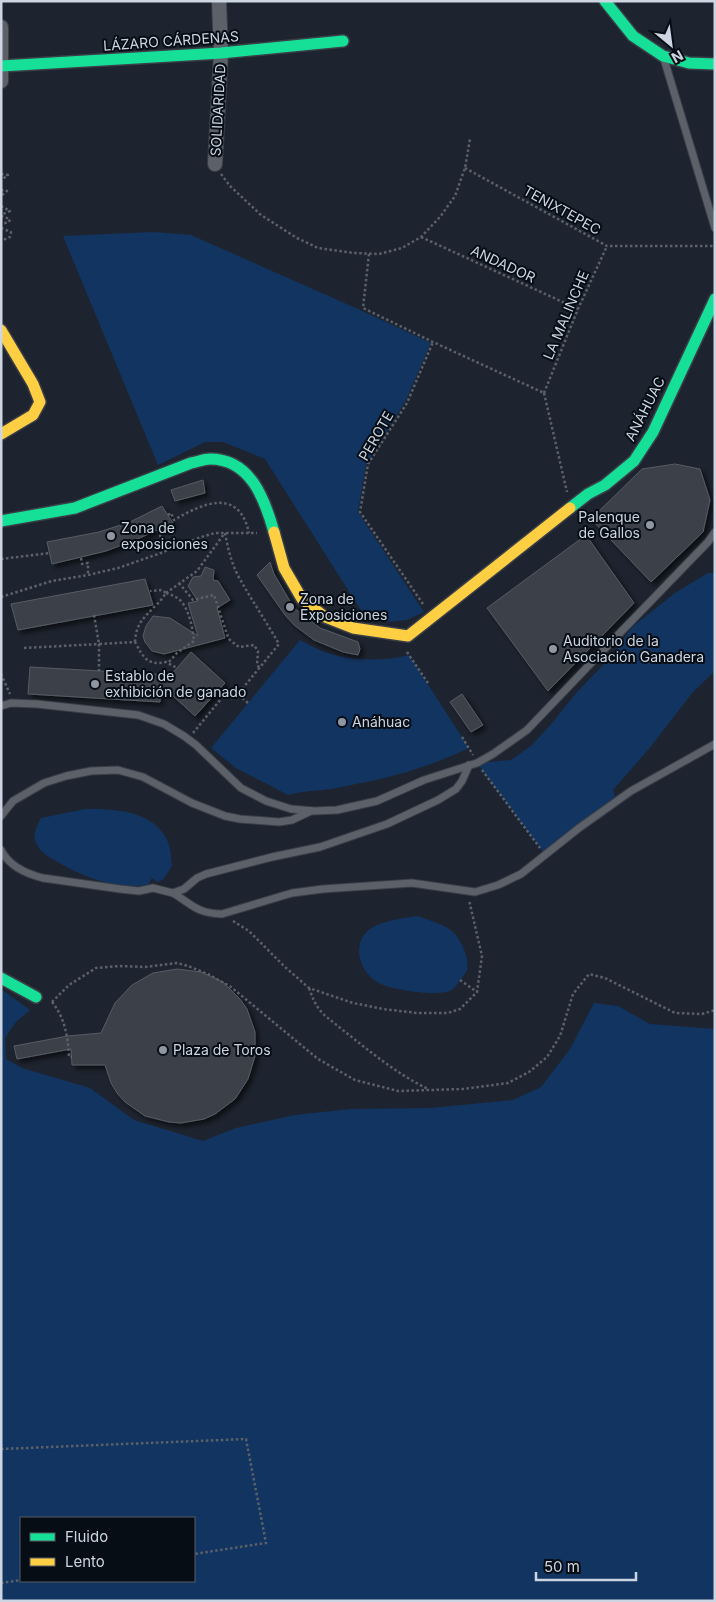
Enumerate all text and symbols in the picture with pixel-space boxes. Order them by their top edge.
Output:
north arrow [646,20,696,70]
street label: LÁZARO CÁRDENAS [103,27,239,54]
text: N [669,47,686,67]
street label: SOLIDARIDAD [207,63,228,157]
street label: TENIXTEPEC [521,181,604,238]
street label: ANDADOR [468,241,538,286]
street label: LA MALINCHE [539,268,592,362]
street label: ANÁHUAC [621,374,668,444]
street label: PEROTE [355,408,396,463]
place label: Palenque de Gallos [578,508,640,541]
place label: Zona de exposiciones [121,519,208,552]
marker: Palenque de Gallos [644,519,656,531]
marker: Zona de exposiciones [105,530,117,542]
place label: Zona de Exposiciones [300,590,387,623]
marker: Zona de Exposiciones [284,601,296,613]
place label: Auditorio de la Asociación Ganadera [563,632,704,665]
marker: Auditorio de la Asociación Ganadera [547,643,559,655]
place label: Establo de exhibición de ganado [105,667,246,700]
marker: Establo de exhibición de ganado [89,678,101,690]
place label: Anáhuac [352,713,410,730]
marker: Anáhuac [336,716,348,728]
place label: Plaza de Toros [173,1041,271,1058]
marker: Plaza de Toros [157,1044,169,1056]
legend [20,1517,195,1582]
text: Fluido [65,1527,108,1546]
scale bar [536,1550,636,1582]
text: Lento [65,1552,105,1571]
text: 50 m [544,1557,580,1576]

